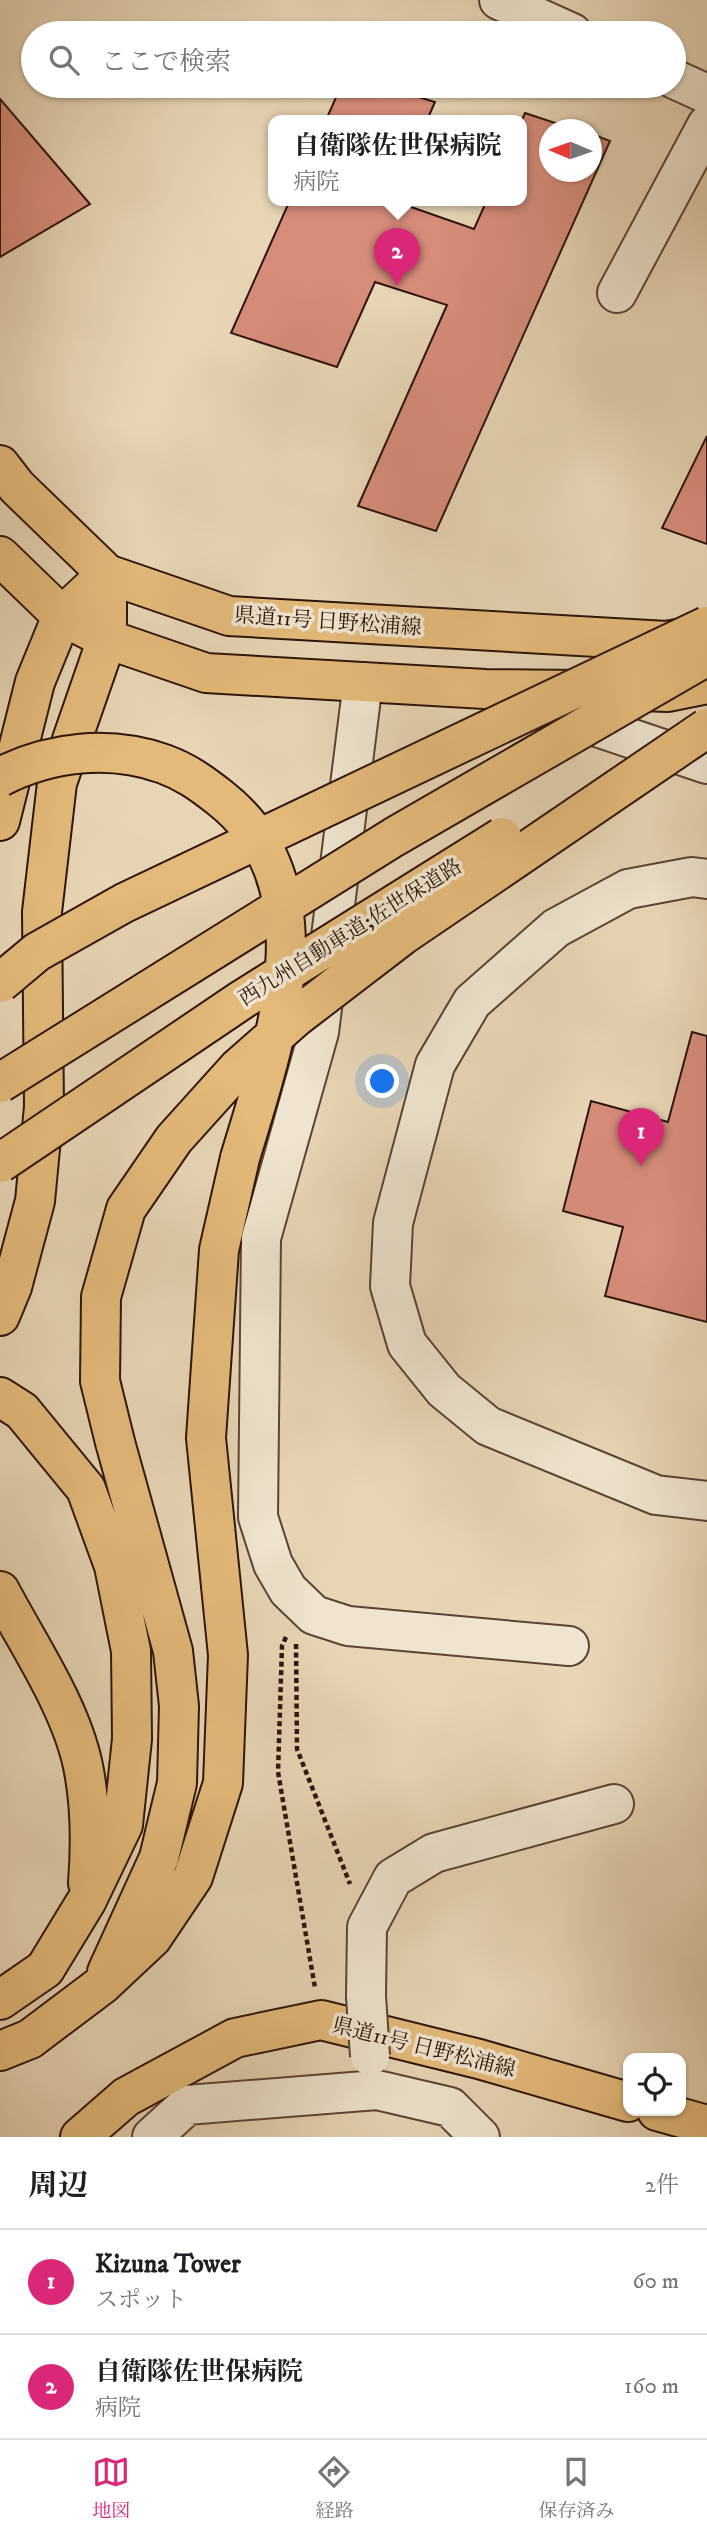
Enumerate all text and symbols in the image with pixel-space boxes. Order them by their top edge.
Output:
search box [21,21,686,98]
icon: search [45,41,83,79]
text: ここで検索 [101,46,231,79]
popup [268,115,527,206]
north arrow [539,119,602,182]
text: 自衛隊佐世保病院 [293,130,502,163]
text: 病院 [293,168,339,197]
pin: 2 [374,228,420,286]
street label: 県道11号 日野松浦線 [233,602,423,642]
street label: 西九州自動車道;佐世保道路 [234,853,467,1012]
your location [365,1064,399,1098]
pin: 1 [618,1108,664,1166]
street label: 県道11号 日野松浦線 [329,2013,518,2083]
map controls [623,2053,686,2116]
button: locate [623,2053,686,2116]
text: 周辺 [28,2168,88,2205]
text: 2件 [645,2171,679,2200]
text: Kizuna Tower [95,2248,241,2281]
text: 1 [47,2267,55,2296]
text: 60 m [632,2267,679,2296]
text: スポット [95,2286,187,2315]
text: 自衛隊佐世保病院 [95,2356,303,2389]
text: 2 [45,2372,57,2401]
text: 160 m [624,2372,679,2401]
text: 病院 [95,2394,141,2423]
tab: 地図 [92,2453,131,2523]
tab: 経路 [315,2453,354,2523]
tab: 保存済み [538,2453,615,2523]

